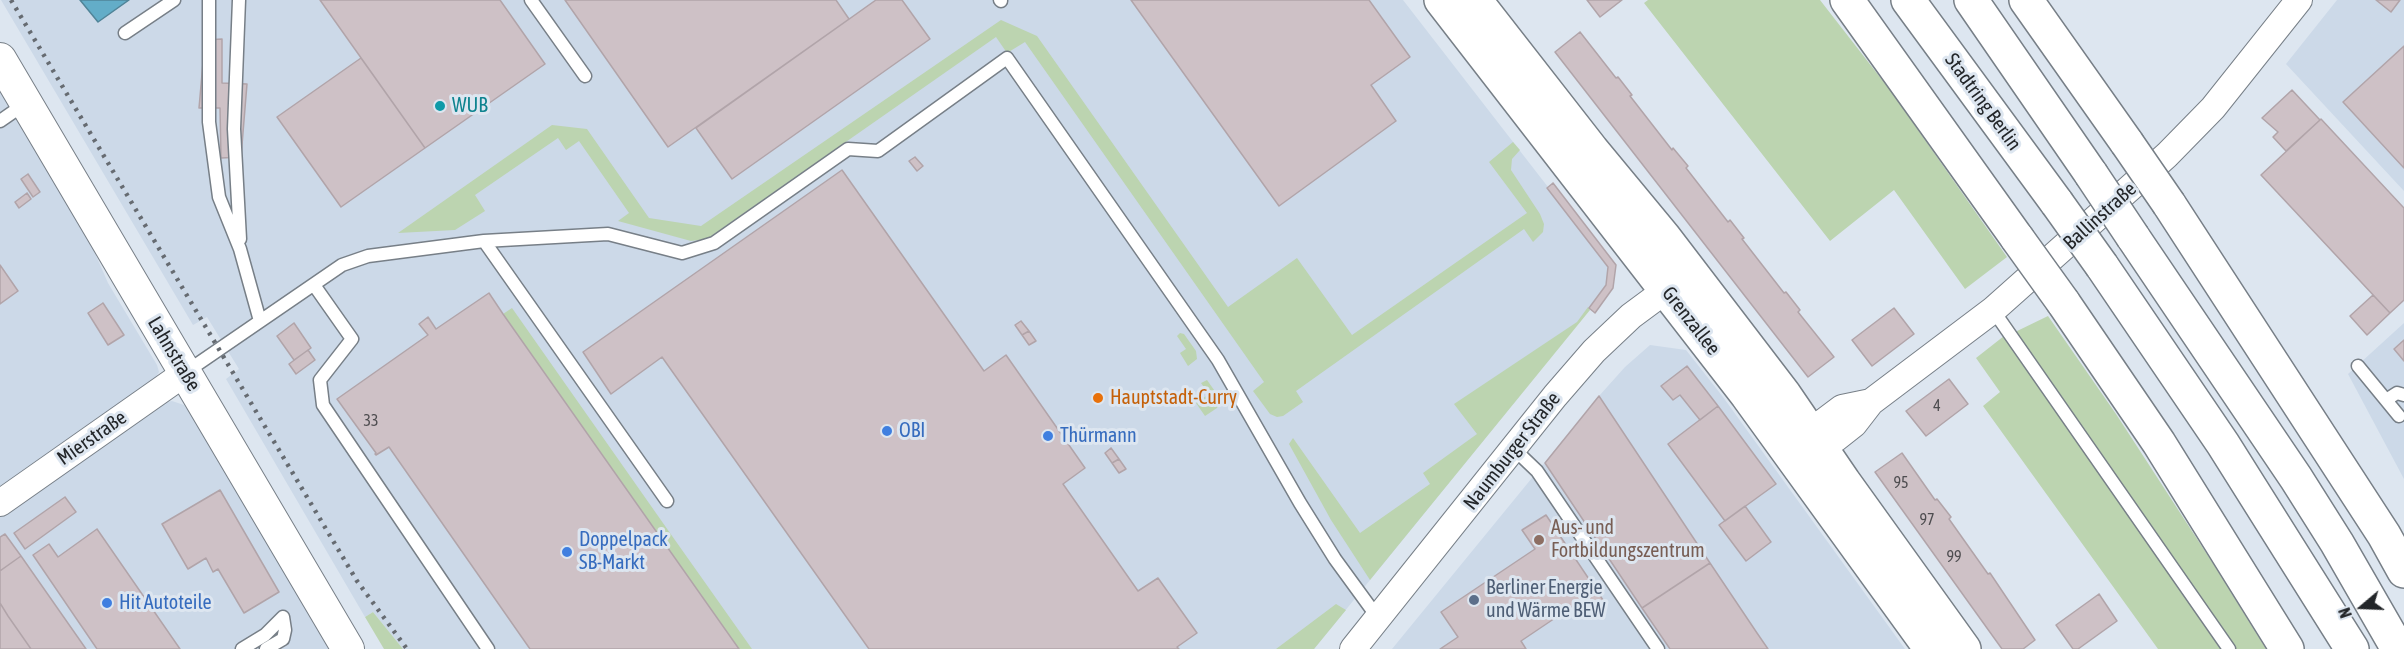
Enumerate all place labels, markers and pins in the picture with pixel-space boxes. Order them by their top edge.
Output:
place label: WUB [452,94,488,118]
marker: WUB [433,99,447,113]
place label: Hauptstadt-Curry [1110,386,1237,410]
marker: Hauptstadt-Curry [1091,391,1105,405]
place label: OBI [899,419,925,443]
marker: OBI [880,424,894,438]
place label: Thürmann [1060,424,1137,448]
marker: Thürmann [1041,429,1055,443]
place label: Aus- und Fortbildungszentrum [1551,516,1705,563]
place label: Doppelpack SB-Markt [579,528,668,575]
marker: Aus- und Fortbildungszentrum [1532,533,1546,547]
marker: Doppelpack SB-Markt [560,545,574,559]
place label: Berliner Energie und Wärme BEW [1486,576,1605,623]
place label: Hit Autoteile [119,591,212,615]
marker: Berliner Energie und Wärme BEW [1467,593,1481,607]
marker: Hit Autoteile [100,596,114,610]

